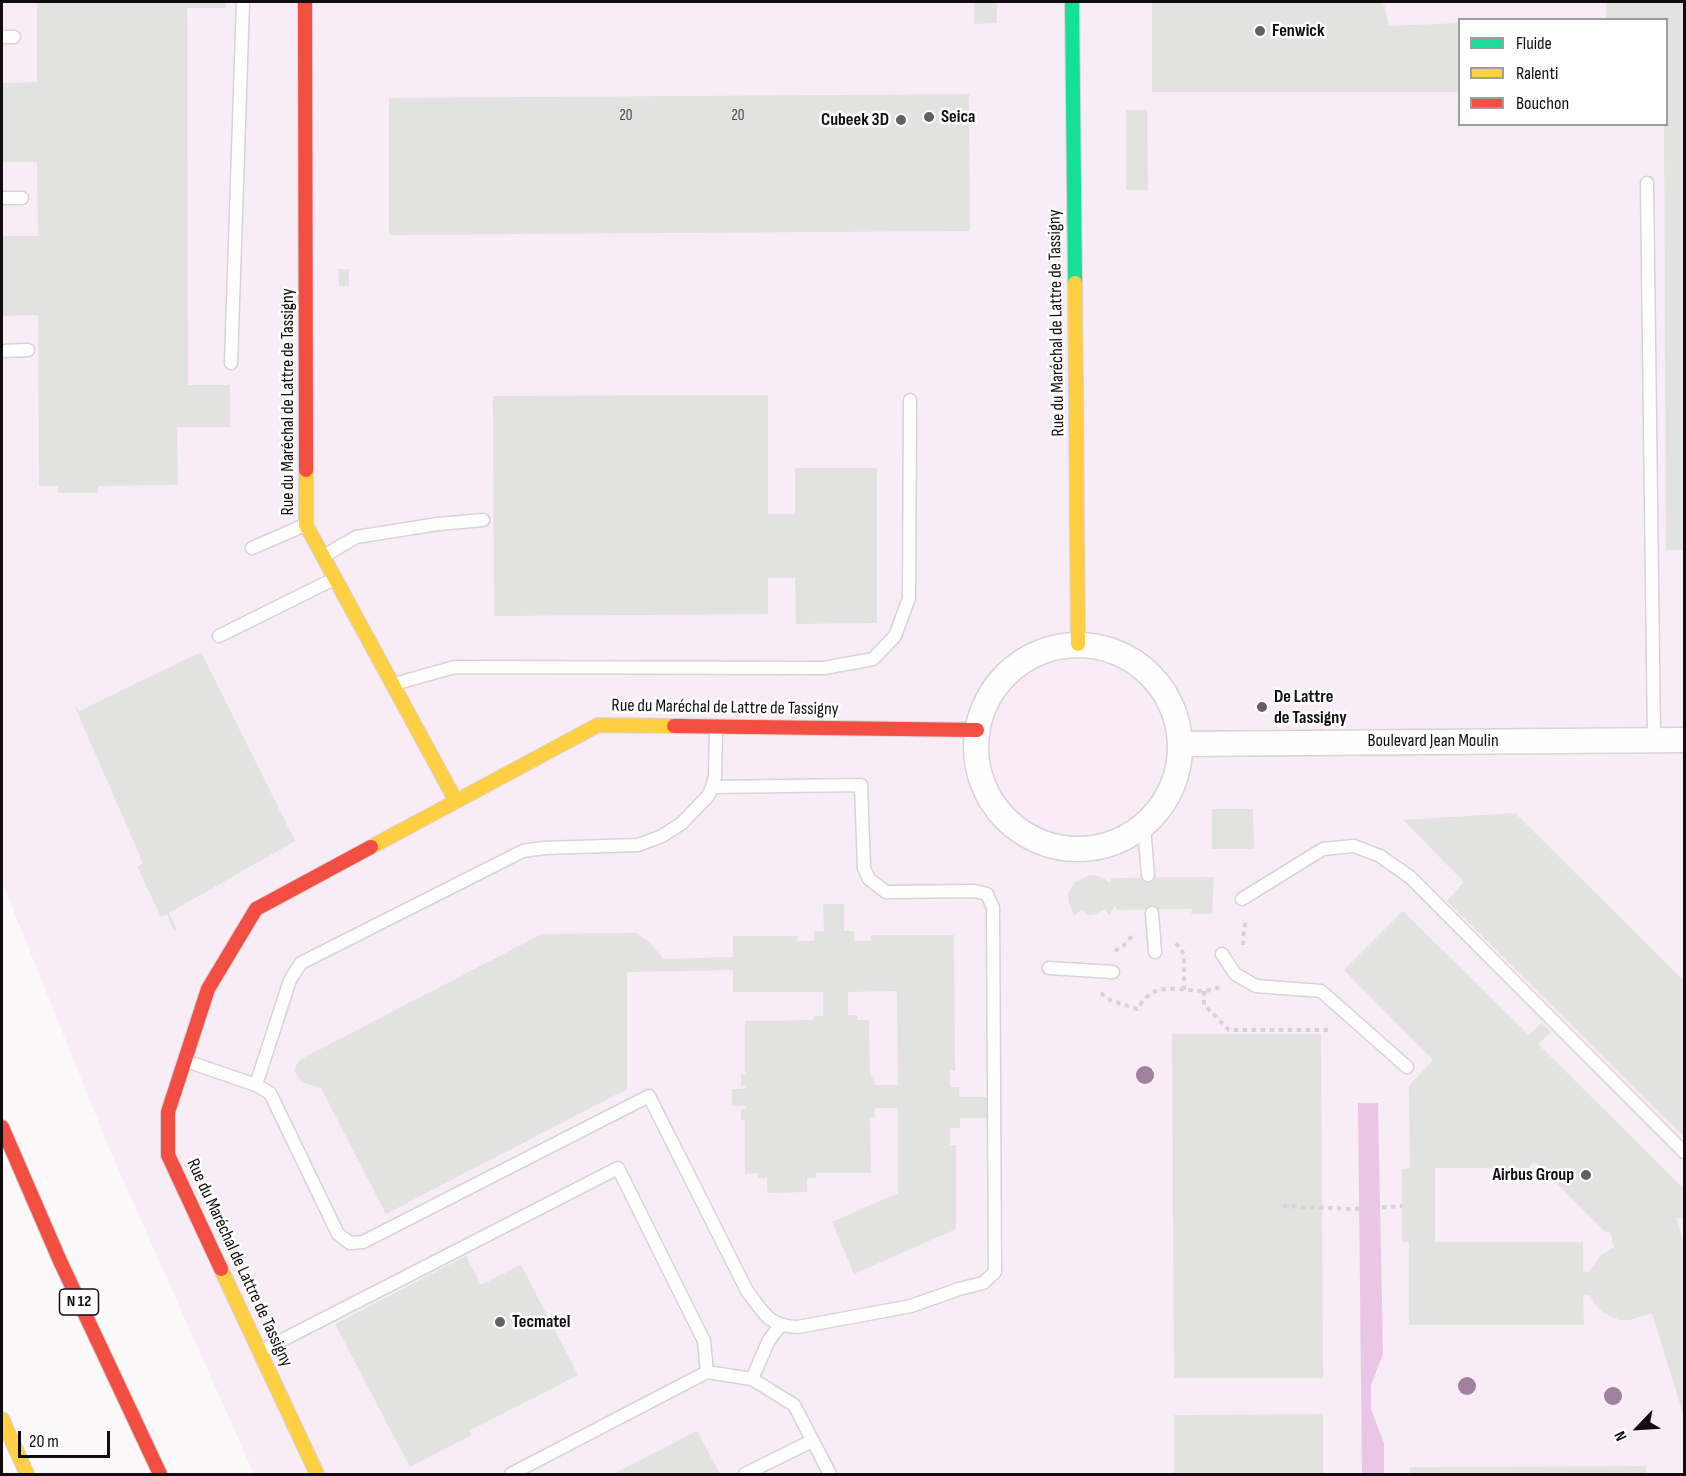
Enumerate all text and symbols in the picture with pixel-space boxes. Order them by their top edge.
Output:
legend [1458,18,1668,126]
place label: Fenwick [1272,20,1325,42]
marker: Fenwick [1253,24,1267,38]
text: Fluide [1516,33,1552,54]
text: Ralenti [1516,63,1558,84]
text: Bouchon [1516,93,1569,114]
place label: Seica [941,106,975,128]
house number: 20 [620,107,632,125]
house number: 20 [732,107,744,125]
place label: Cubeek 3D [821,109,889,131]
marker: Seica [922,110,936,124]
marker: Cubeek 3D [894,113,908,127]
street label: Rue du Maréchal de Lattre de Tassigny [1044,209,1070,437]
street label: Rue du Maréchal de Lattre de Tassigny [277,288,299,516]
place label: De Lattre de Tassigny [1274,686,1347,728]
street label: Rue du Maréchal de Lattre de Tassigny [611,695,839,721]
marker: De Lattre de Tassigny [1255,700,1269,714]
street label: Boulevard Jean Moulin [1367,730,1499,752]
street label: Rue du Maréchal de Lattre de Tassigny [181,1155,297,1371]
place label: Airbus Group [1492,1164,1574,1186]
marker: Airbus Group [1579,1168,1593,1182]
road number: N 12 [60,1289,98,1315]
place label: Tecmatel [512,1311,570,1333]
marker: Tecmatel [493,1315,507,1329]
north arrow [1608,1398,1668,1458]
scale bar [21,1419,112,1457]
text: N [1611,1428,1632,1444]
text: 20 m [29,1431,59,1452]

